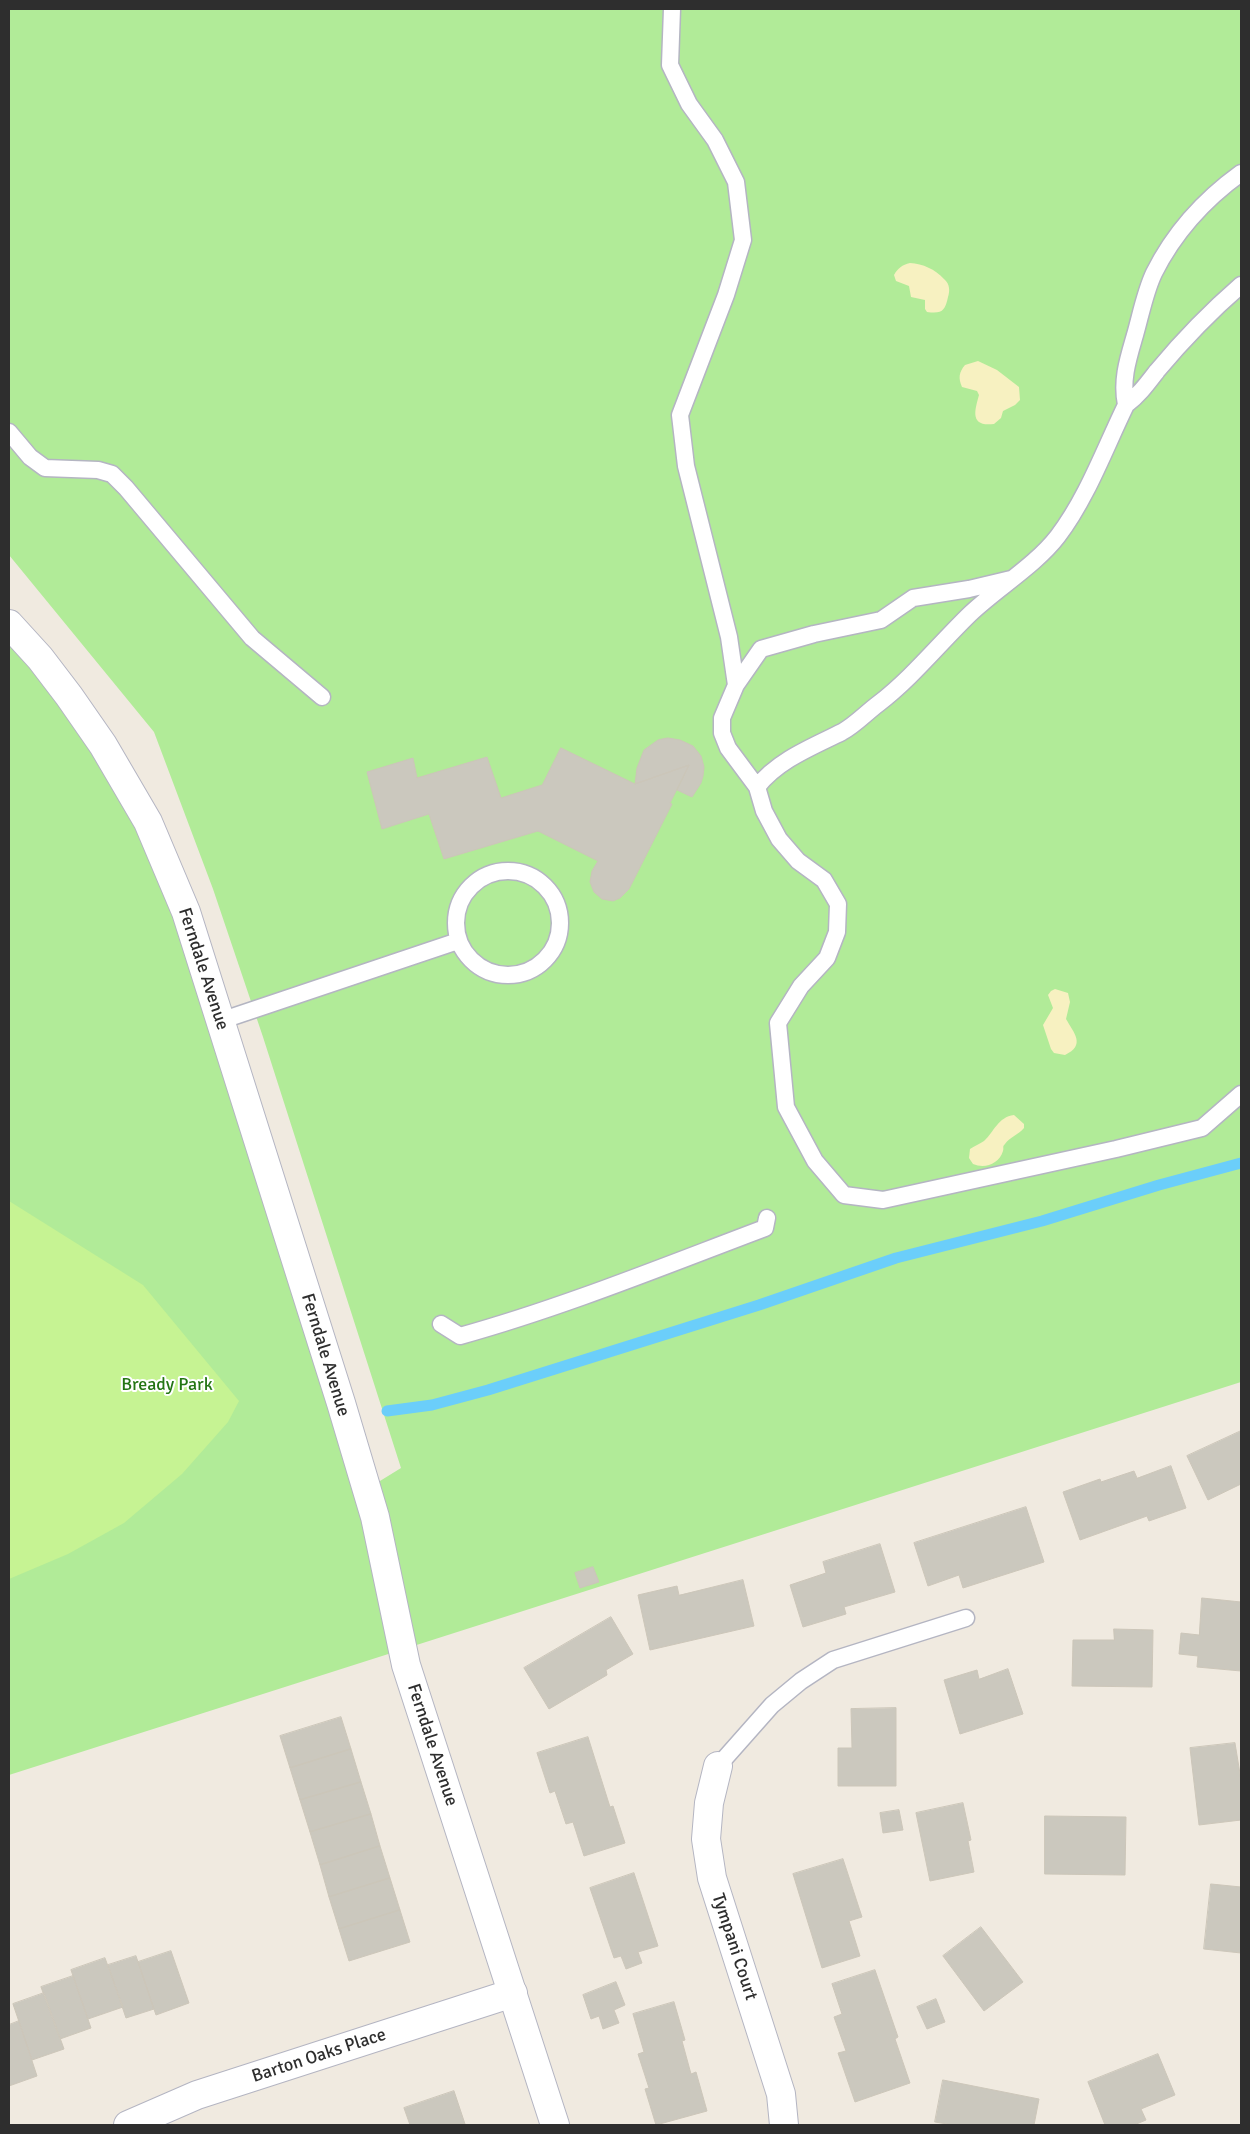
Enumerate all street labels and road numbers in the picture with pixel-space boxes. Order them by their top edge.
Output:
street label: Ferndale Avenue [173,905,233,1033]
street label: Ferndale Avenue [296,1291,354,1419]
street label: Ferndale Avenue [402,1681,462,1809]
street label: Tympani Court [707,1891,761,2003]
street label: Barton Oaks Place [249,2024,389,2088]

